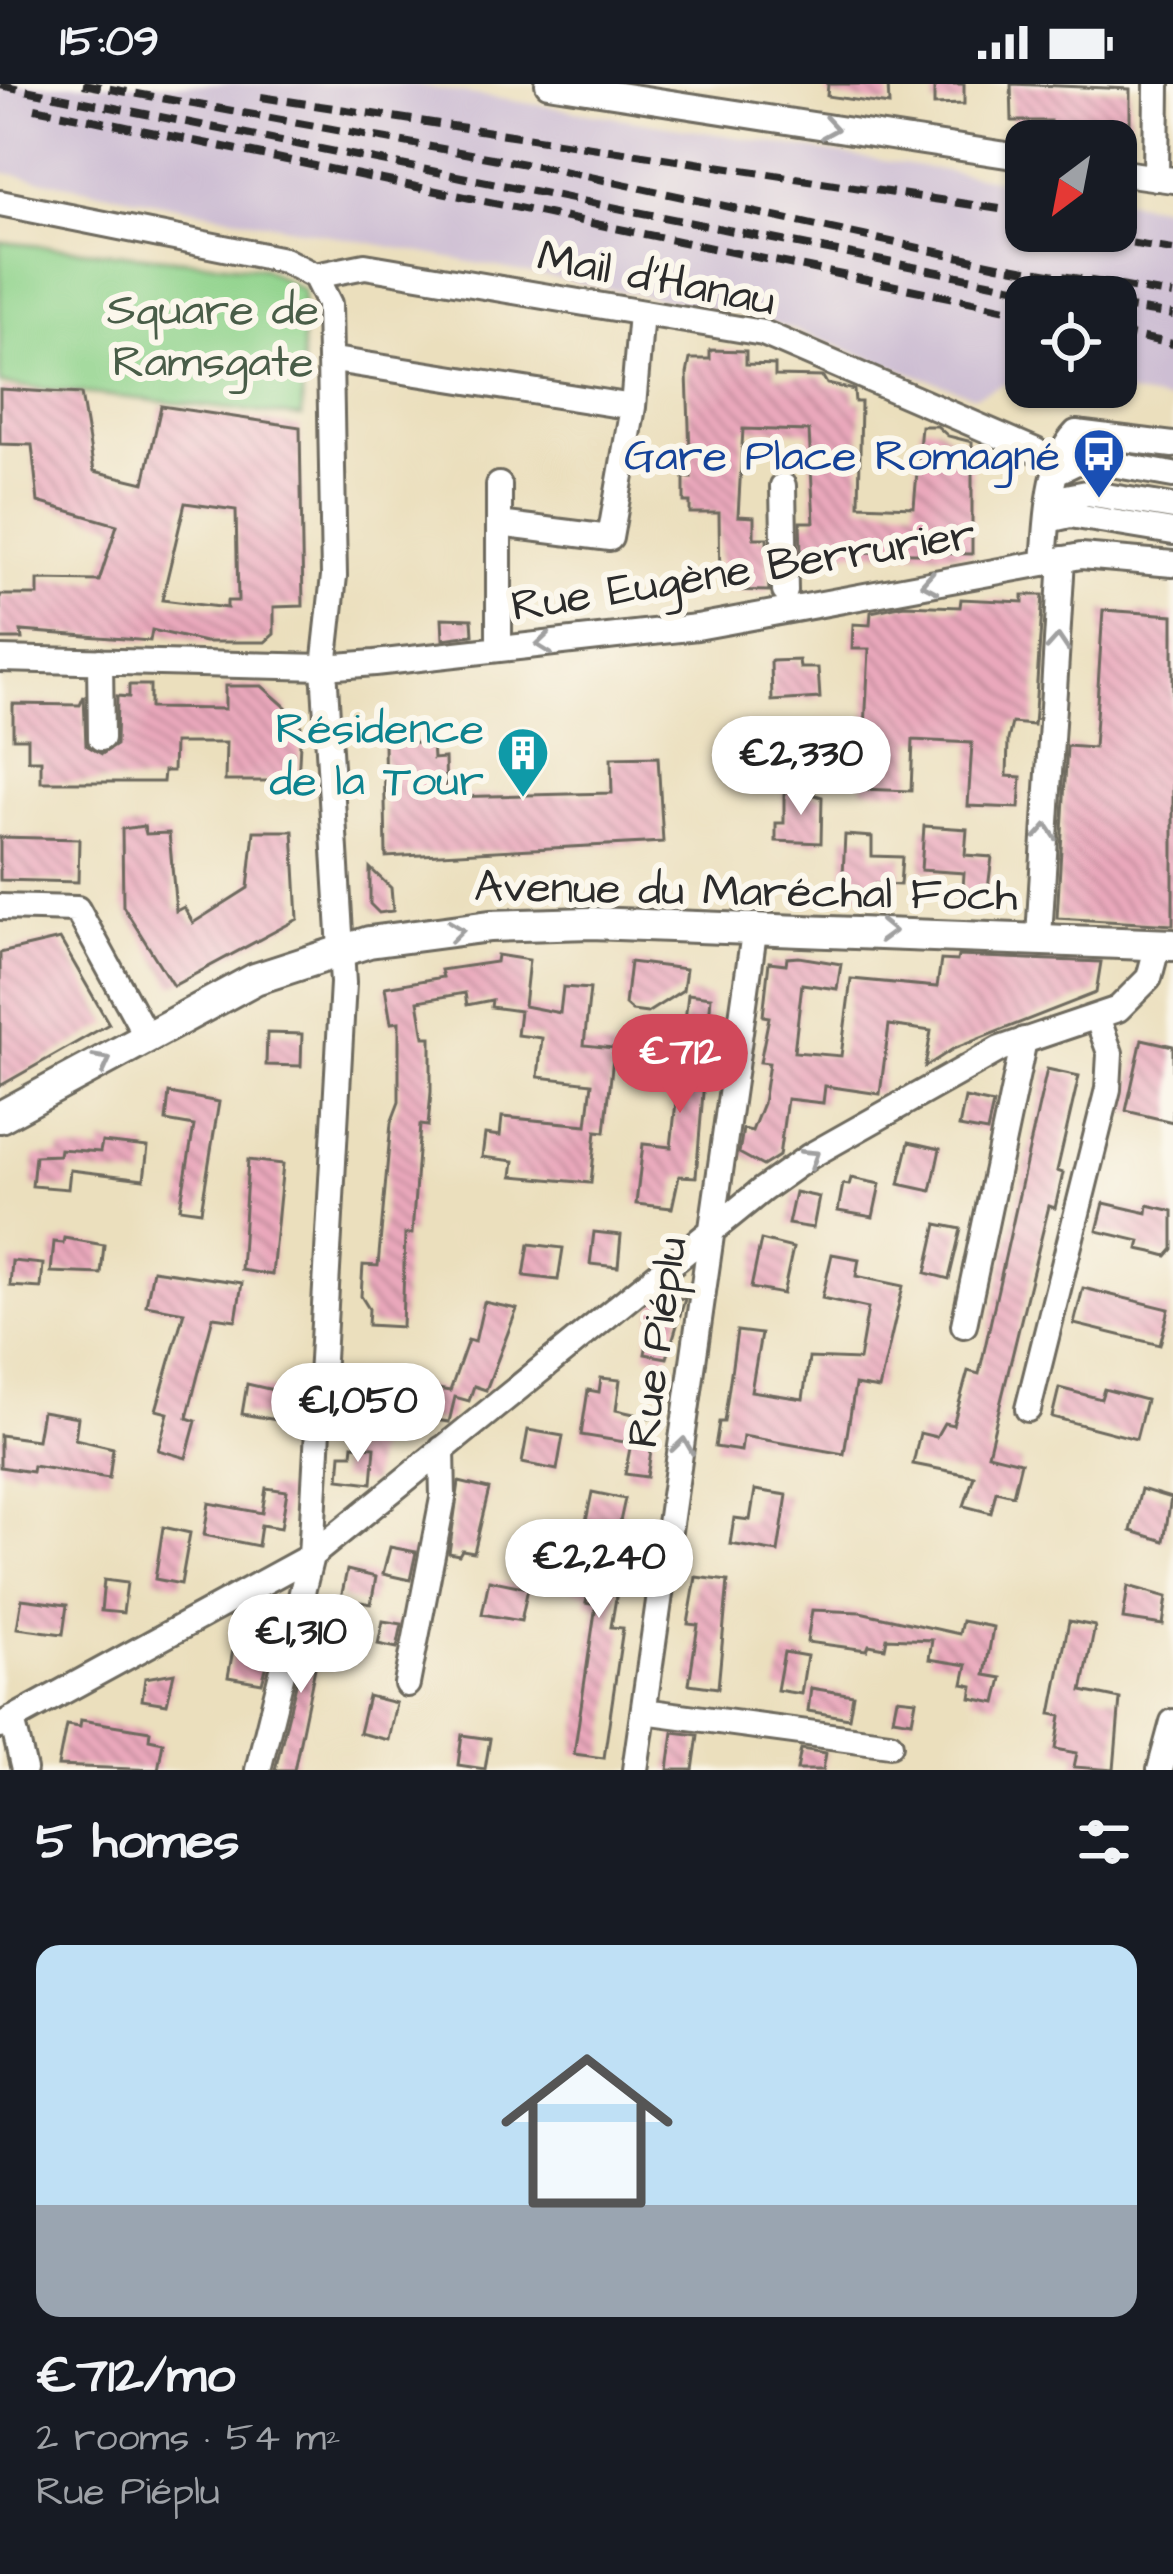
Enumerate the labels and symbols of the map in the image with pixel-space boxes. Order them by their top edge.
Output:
one-way arrow [820,114,840,140]
north arrow [1005,120,1137,252]
street label: Mail d'Hanau [532,226,781,332]
park label: Square de Ramsgate [107,280,319,394]
place label: Gare Place Romagné [624,426,1060,488]
bus stop icon: Gare Place Romagné [1071,426,1127,500]
street label: Rue Eugène Berrurier [507,504,980,638]
one-way arrow [920,570,940,595]
one-way arrow [534,630,554,656]
one-way arrow [1045,633,1071,652]
place label: Résidence de la Tour [270,699,484,813]
pin: €2,330 [703,716,899,818]
building icon: Résidence de la Tour [495,725,551,799]
one-way arrow [1033,822,1059,840]
street label: Avenue du Maréchal Foch [474,856,1018,928]
one-way arrow [446,918,466,944]
one-way arrow [878,918,897,944]
pin: €712 [609,1014,751,1116]
one-way arrow [91,1053,112,1076]
one-way arrow [798,1149,820,1171]
street label: Rue Piéplu [613,1233,703,1452]
pin: €1,050 [260,1363,456,1465]
one-way arrow [669,1437,695,1456]
pin: €2,240 [501,1519,697,1621]
pin: €1,310 [203,1594,399,1696]

